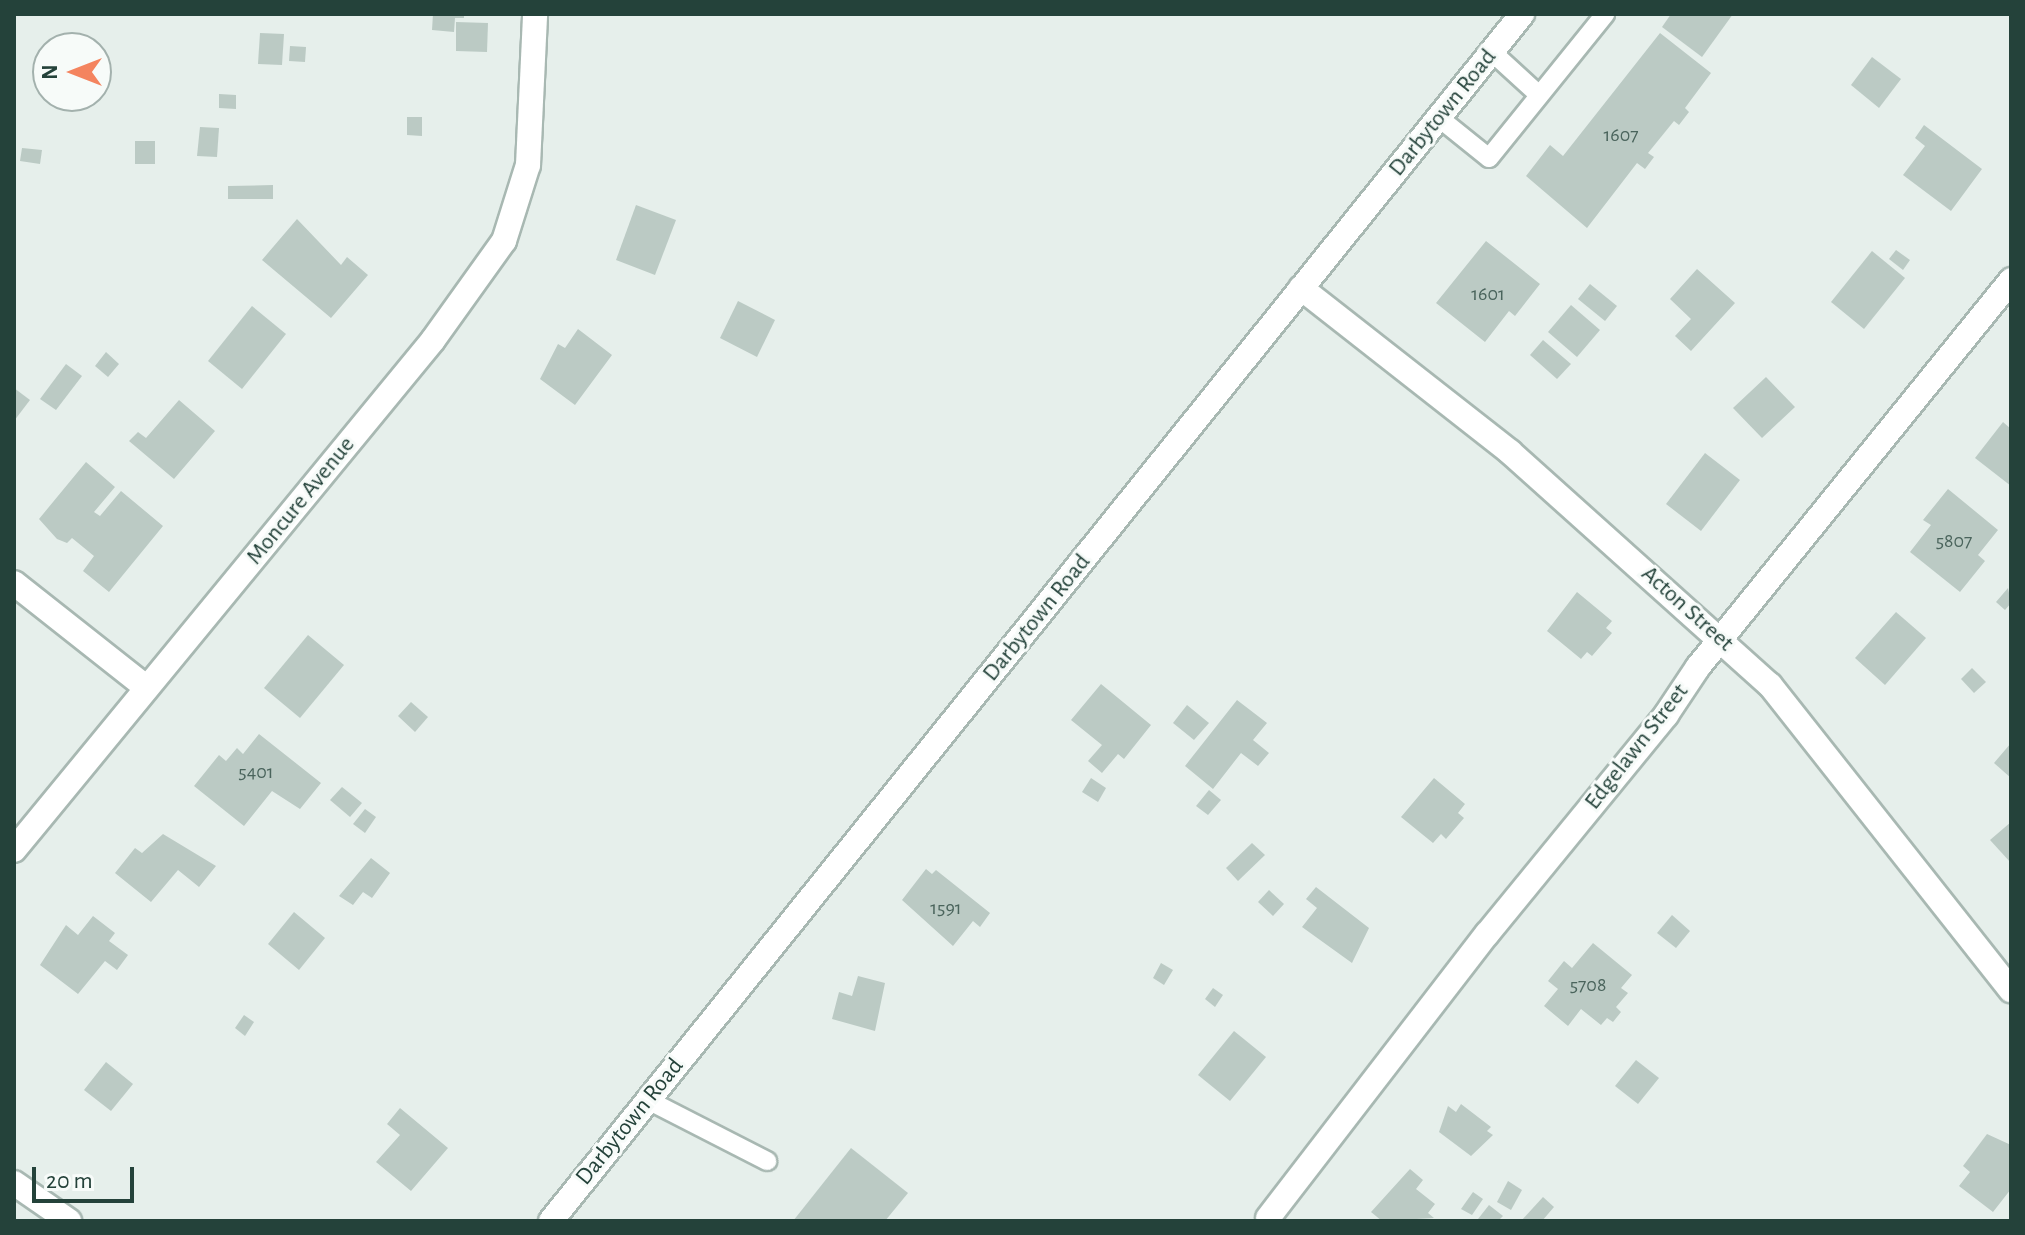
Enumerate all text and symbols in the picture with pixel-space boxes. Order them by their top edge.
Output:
north arrow [32,32,112,112]
street label: Darbytown Road [1383,44,1503,182]
text: N [39,64,61,80]
house number: 1607 [1603,123,1639,147]
house number: 1601 [1471,282,1505,306]
street label: Moncure Avenue [241,431,361,571]
house number: 5807 [1936,529,1972,553]
street label: Darbytown Road [977,549,1097,687]
street label: Acton Street [1635,560,1739,658]
street label: Edgelawn Street [1579,678,1695,816]
house number: 5401 [238,760,274,784]
house number: 1591 [930,896,962,920]
house number: 5708 [1570,973,1606,997]
street label: Darbytown Road [570,1053,690,1191]
scale bar [36,1151,138,1201]
text: 20 m [46,1169,93,1193]

